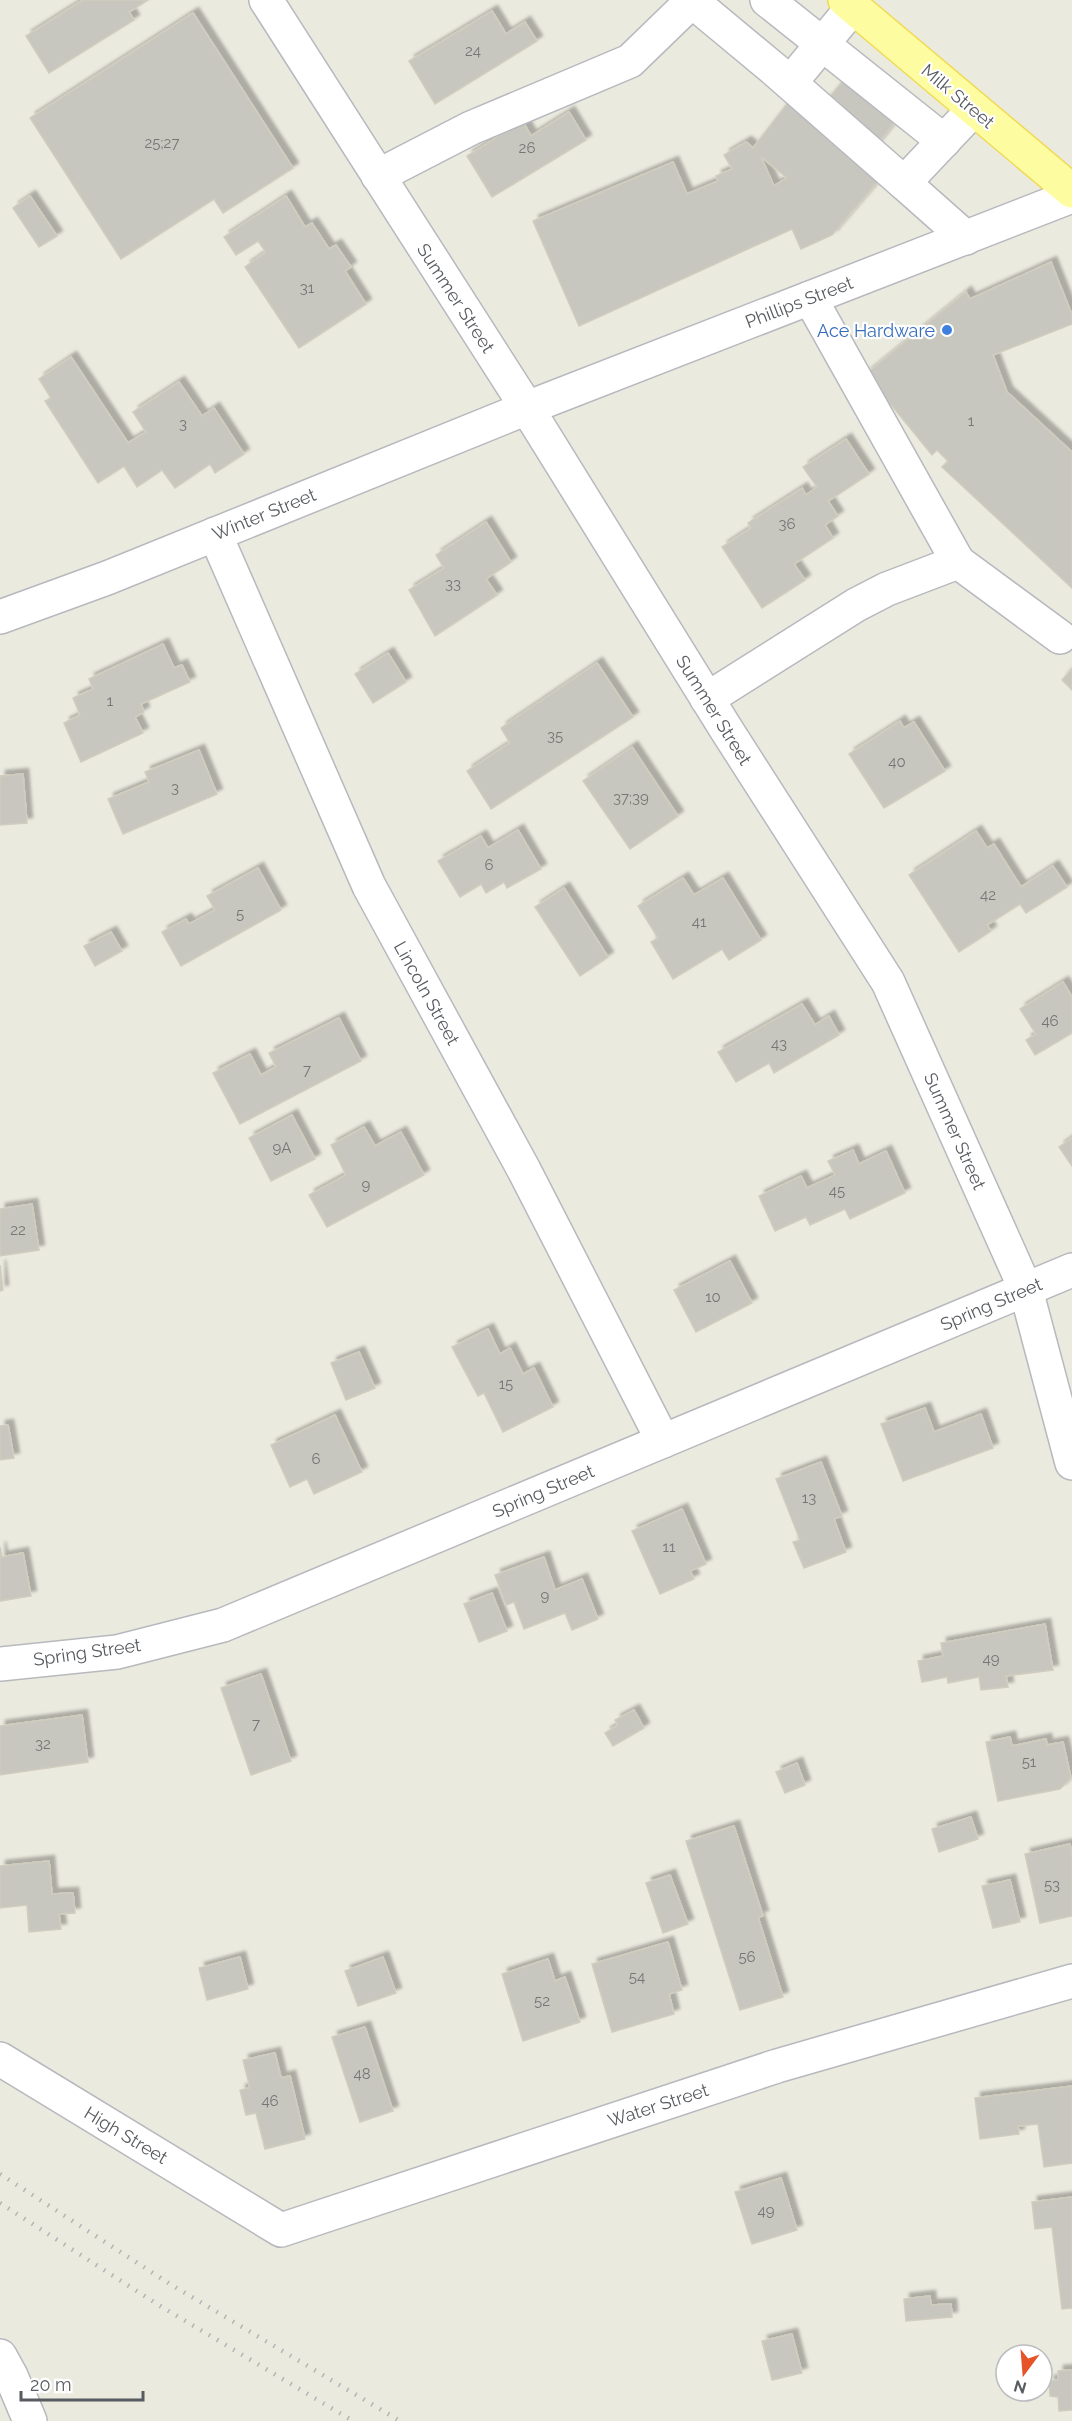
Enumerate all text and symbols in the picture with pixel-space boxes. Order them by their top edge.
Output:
house number: 24 [465,42,481,60]
street label: Milk Street [917,59,999,133]
house number: 25;27 [145,134,179,152]
house number: 26 [519,139,535,157]
street label: Summer Street [413,240,499,356]
street label: Phillips Street [742,272,856,332]
house number: 31 [300,279,315,297]
place label: Ace Hardware [817,320,935,341]
marker: Ace Hardware [940,323,954,337]
house number: 1 [968,412,975,430]
house number: 3 [179,415,187,433]
street label: Winter Street [209,484,319,544]
house number: 36 [778,515,796,533]
house number: 33 [445,575,461,593]
street label: Summer Street [672,651,756,769]
house number: 1 [107,692,114,710]
house number: 35 [547,727,563,745]
house number: 40 [888,753,906,771]
house number: 3 [171,779,179,797]
house number: 37;39 [613,789,649,807]
house number: 6 [484,856,494,874]
house number: 42 [980,886,996,904]
house number: 5 [236,905,244,923]
house number: 41 [692,913,707,931]
street label: Lincoln Street [390,937,464,1049]
house number: 46 [1041,1012,1059,1030]
house number: 43 [771,1035,787,1053]
house number: 7 [303,1061,311,1079]
street label: Summer Street [920,1069,990,1193]
house number: 9A [273,1139,291,1157]
house number: 9 [362,1176,371,1194]
house number: 45 [829,1182,845,1200]
house number: 22 [10,1221,26,1239]
street label: Spring Street [937,1273,1045,1335]
house number: 10 [705,1288,721,1306]
house number: 15 [499,1375,513,1393]
house number: 6 [311,1450,321,1468]
street label: Spring Street [489,1460,597,1522]
house number: 13 [802,1489,816,1507]
house number: 11 [663,1538,676,1556]
house number: 9 [541,1587,550,1605]
street label: Spring Street [32,1634,142,1670]
house number: 49 [983,1650,1000,1668]
house number: 7 [252,1715,260,1733]
house number: 32 [35,1735,51,1753]
house number: 51 [1022,1753,1037,1771]
house number: 53 [1044,1876,1060,1894]
house number: 56 [738,1948,756,1966]
house number: 54 [629,1968,645,1986]
house number: 52 [534,1992,550,2010]
house number: 48 [353,2065,371,2083]
street label: Water Street [605,2079,711,2131]
house number: 46 [261,2092,279,2110]
street label: High Street [81,2102,171,2168]
house number: 49 [758,2202,775,2220]
north arrow [994,2343,1054,2403]
scale bar [21,2364,142,2402]
text: 20 m [30,2374,72,2395]
text: N [1012,2376,1028,2398]

